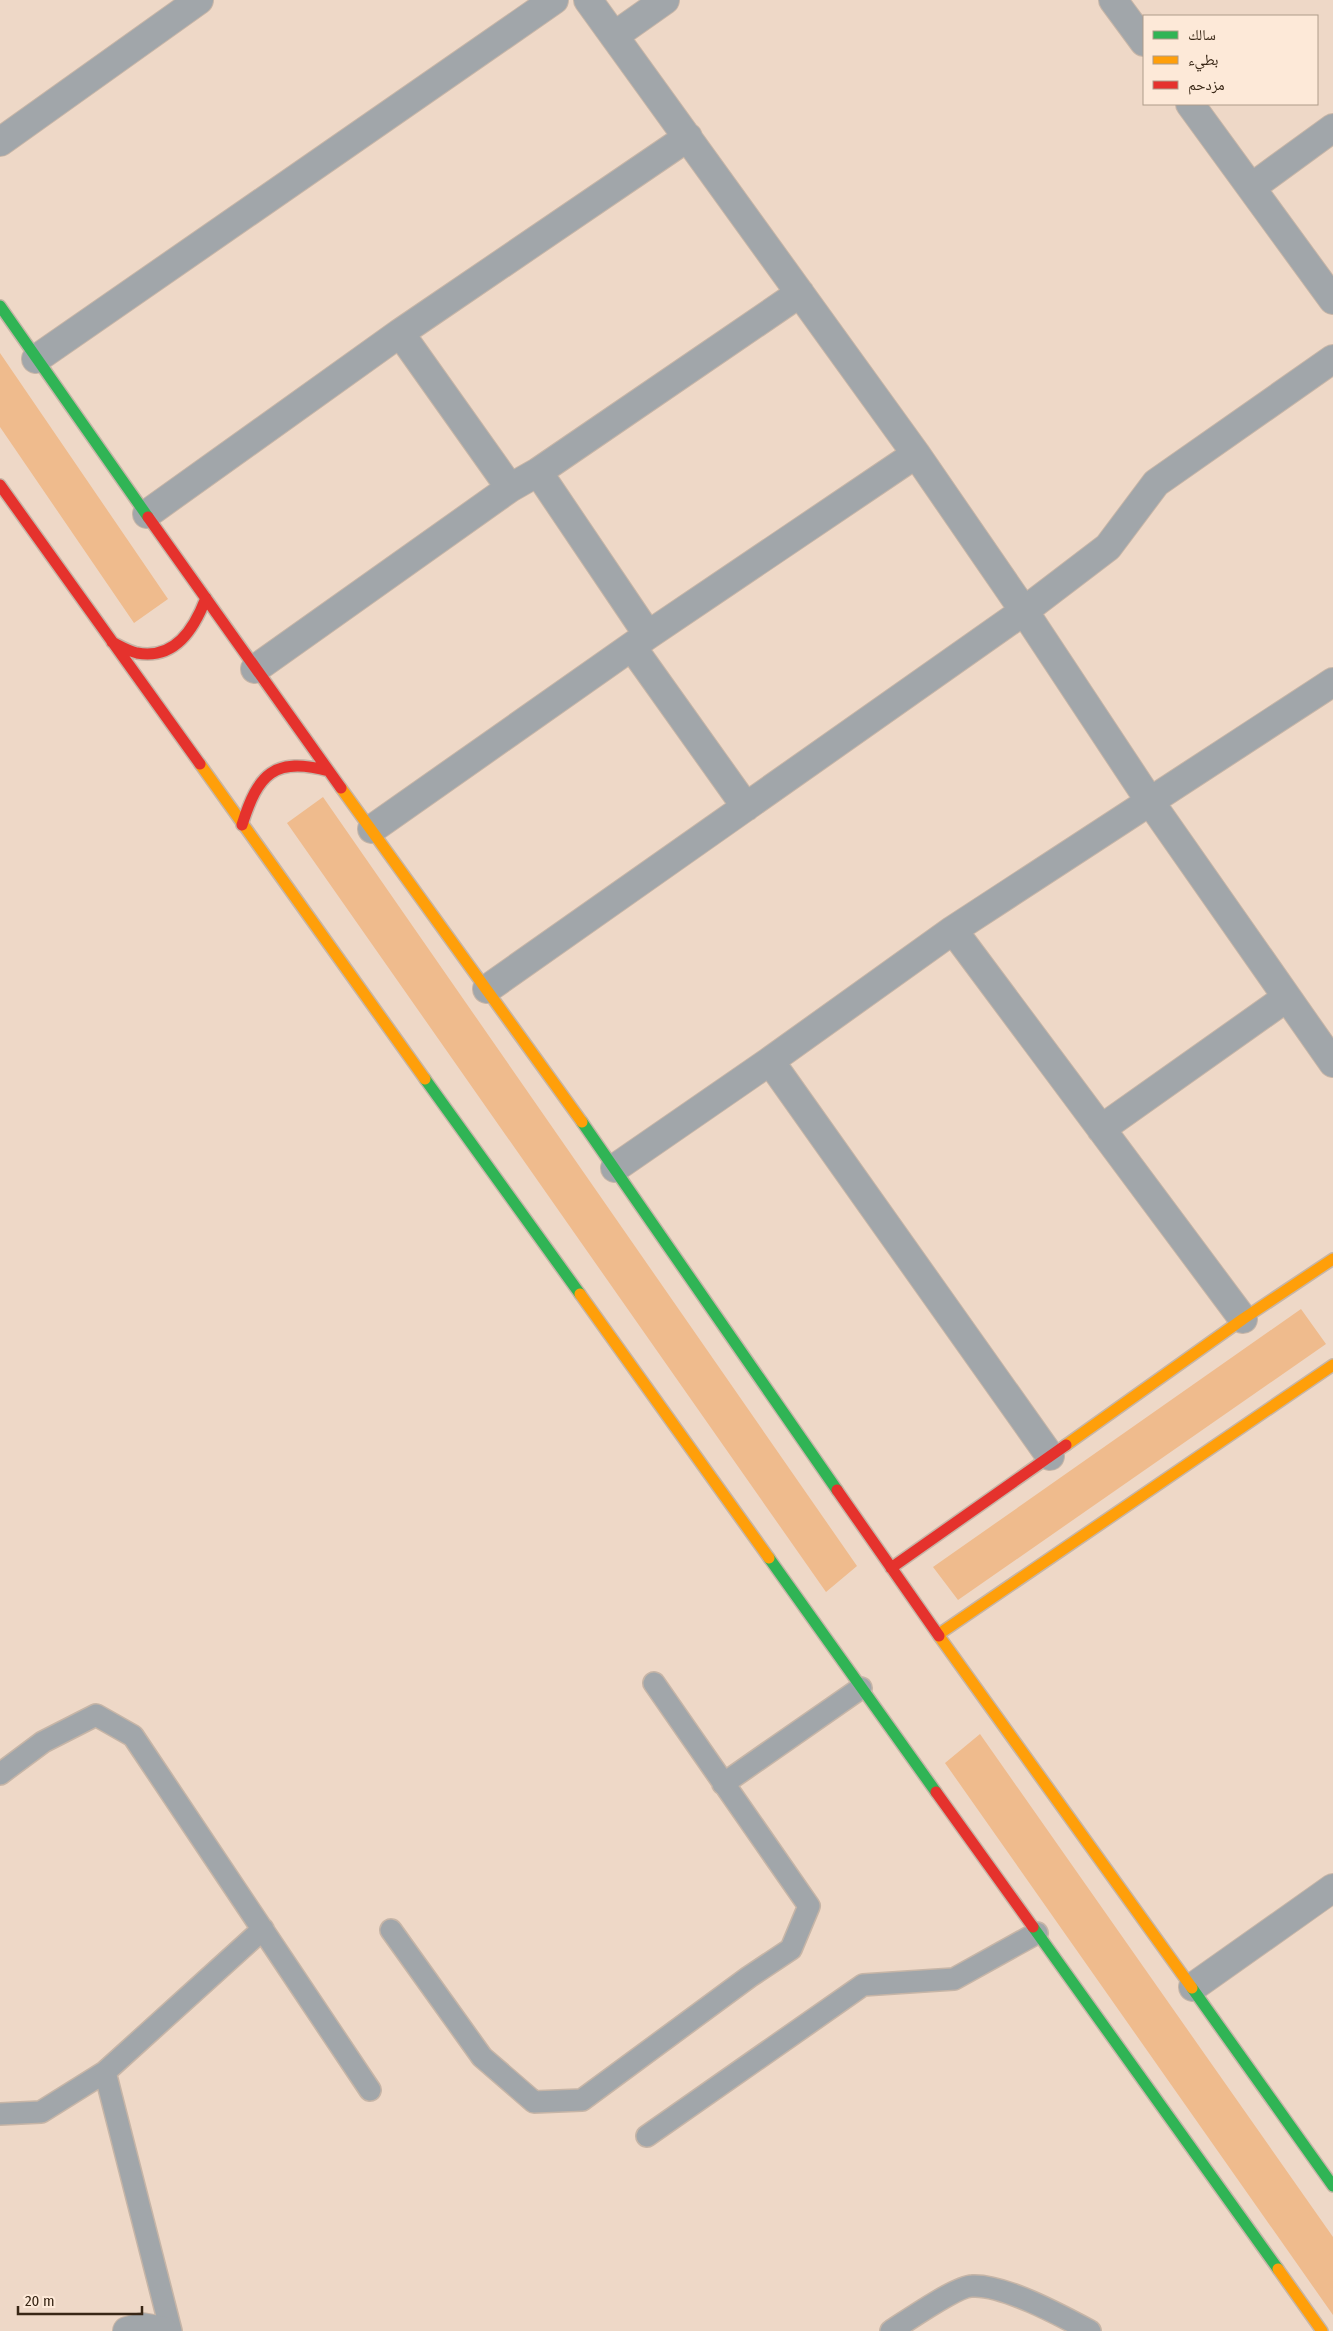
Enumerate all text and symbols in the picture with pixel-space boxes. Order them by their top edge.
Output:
legend [1143,15,1318,105]
text: سالك [1188,26,1216,44]
text: بطيء [1188,51,1218,72]
text: مزدحم [1188,76,1225,95]
scale bar [18,2284,141,2316]
text: 20 m [25,2292,55,2310]

